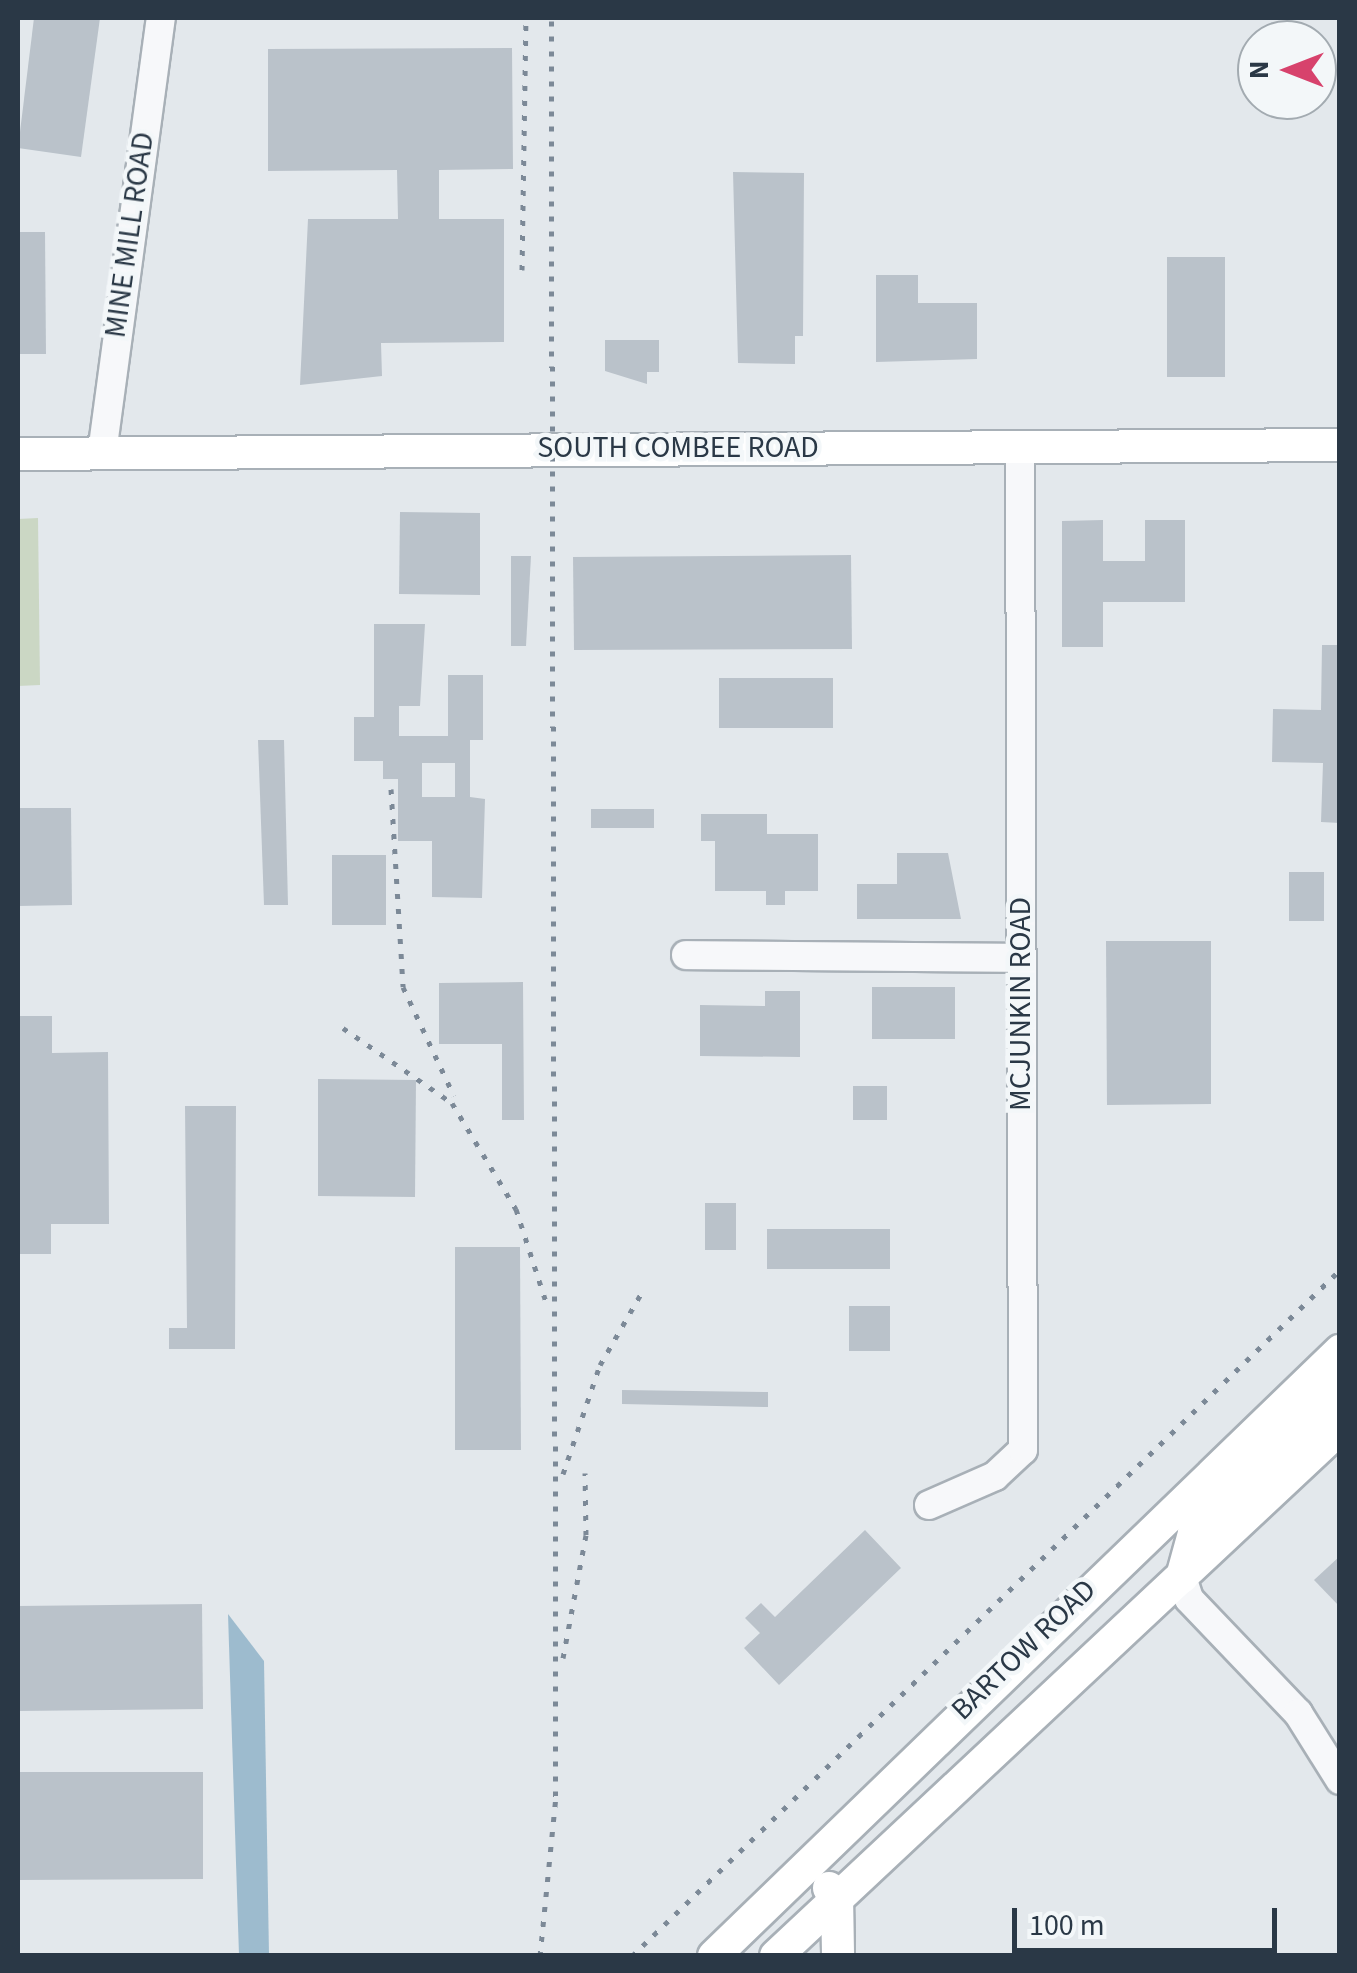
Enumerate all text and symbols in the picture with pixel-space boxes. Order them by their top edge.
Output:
north arrow [1237,20,1337,120]
text: N [1239,61,1279,79]
street label: MINE MILL ROAD [98,130,162,340]
street label: SOUTH COMBEE ROAD [537,430,819,466]
street label: MCJUNKIN ROAD [1003,897,1039,1111]
street label: BARTOW ROAD [944,1572,1104,1728]
scale bar [1017,1888,1282,1950]
text: 100 m [1029,1904,1105,1947]

